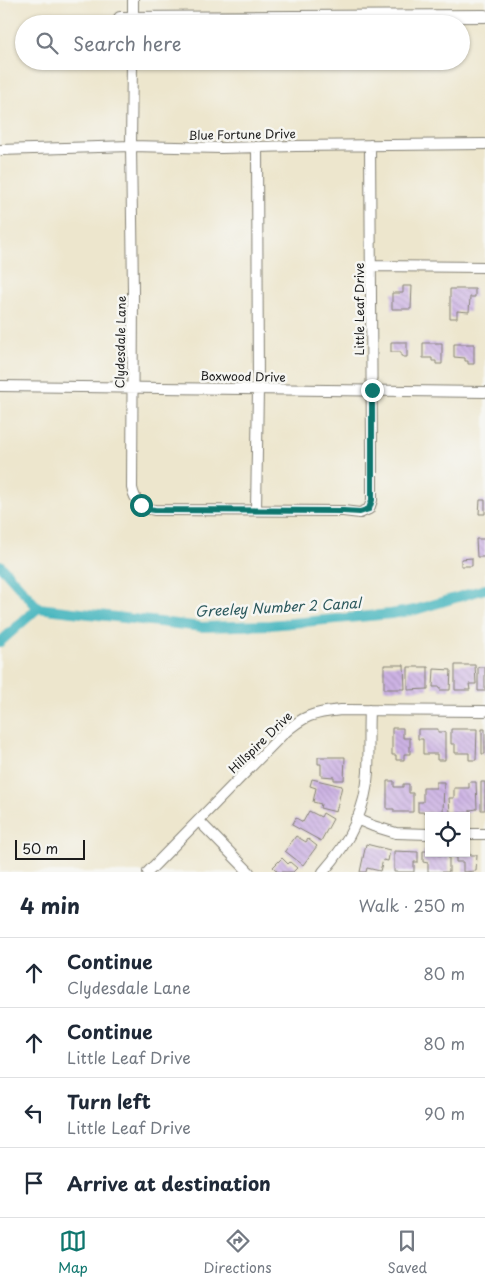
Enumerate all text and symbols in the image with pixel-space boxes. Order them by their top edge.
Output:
search box [15,15,470,70]
icon: search [33,29,61,57]
text: Search here [73,29,182,57]
street label: Blue Fortune Drive [188,124,296,144]
street label: Little Leaf Drive [350,263,368,355]
street label: Clydesdale Lane [110,295,130,389]
street label: Boxwood Drive [200,366,286,386]
route end [361,379,384,402]
route start [130,494,153,517]
water label: Greeley Number 2 Canal [195,592,364,622]
street label: Hillspire Drive [224,707,296,777]
map controls [425,812,470,857]
button: locate [425,812,470,857]
scale bar [15,837,85,860]
text: 50 m [22,838,58,859]
text: 4 min [20,889,80,921]
text: Walk · 250 m [359,893,465,917]
text: Continue [67,947,153,975]
icon: ahead [20,959,48,987]
text: 80 m [423,961,465,985]
text: Clydesdale Lane [67,975,191,999]
text: Continue [67,1017,153,1045]
icon: ahead [20,1029,48,1057]
text: 80 m [423,1031,465,1055]
text: Little Leaf Drive [67,1045,191,1069]
text: Turn left [67,1087,151,1115]
icon: left [20,1099,48,1127]
text: 90 m [424,1101,465,1125]
text: Little Leaf Drive [67,1115,191,1139]
icon: arrive [20,1169,48,1197]
text: Arrive at destination [67,1169,271,1197]
tab: Map [58,1227,88,1278]
tab: Directions [204,1227,272,1278]
tab: Saved [387,1227,427,1278]

